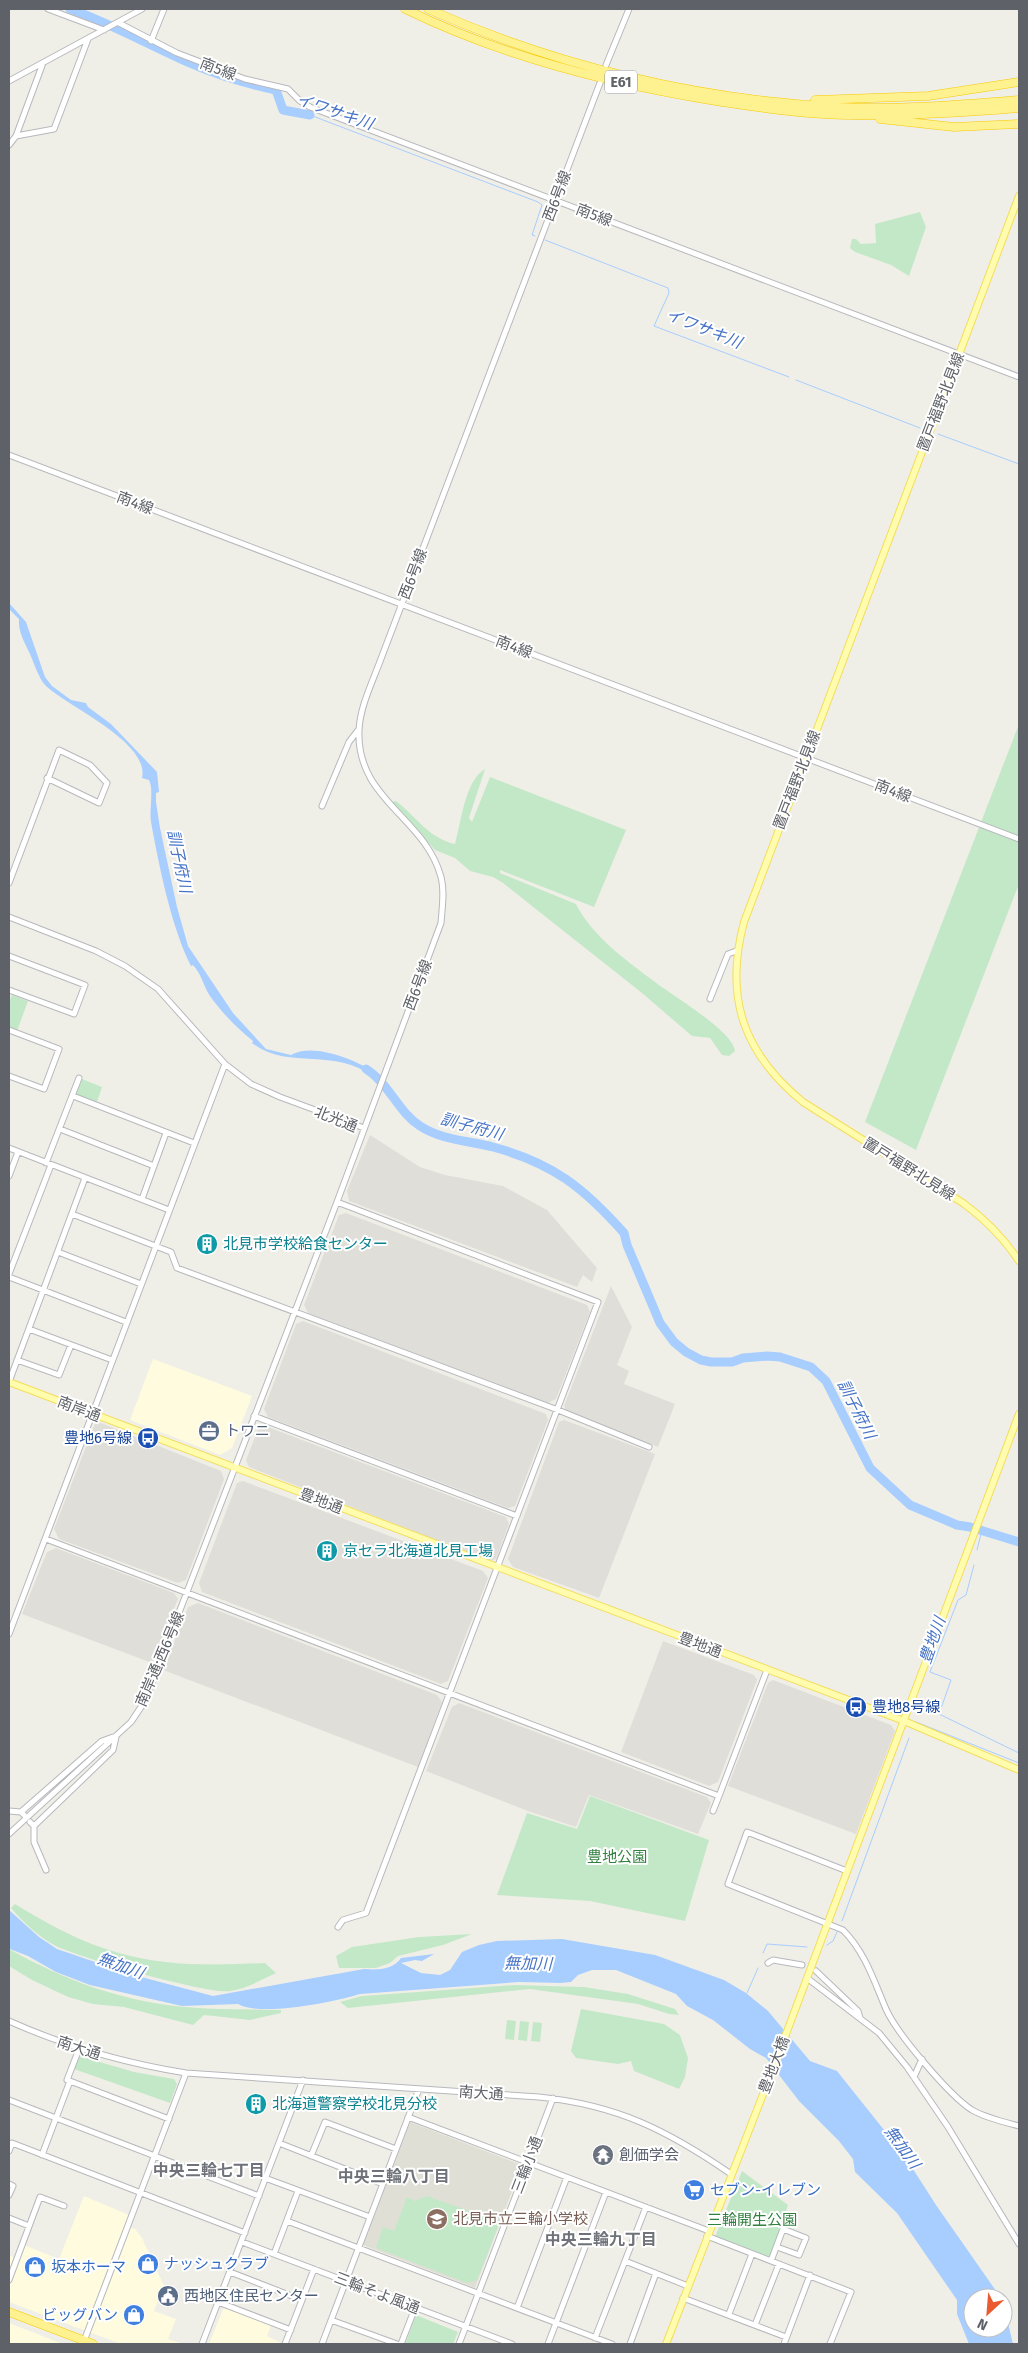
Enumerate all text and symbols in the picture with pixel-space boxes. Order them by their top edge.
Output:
street label: 南5線 [197,54,239,84]
road number: E61 [605,70,637,94]
water label: イワサキ川 [294,89,378,134]
street label: 西6号線 [539,168,575,224]
street label: 南5線 [573,200,615,230]
water label: イワサキ川 [663,305,746,353]
street label: 置戸福野北見線 [914,350,968,454]
street label: 南4線 [114,488,156,518]
street label: 西6号線 [395,546,431,602]
street label: 南4線 [493,632,535,662]
street label: 置戸福野北見線 [770,728,824,832]
street label: 南4線 [872,776,914,806]
water label: 訓子府川 [164,828,196,896]
street label: 西6号線 [400,957,436,1013]
street label: 北光通 [312,1102,360,1136]
water label: 訓子府川 [438,1109,507,1144]
street label: 置戸福野北見線 [860,1134,958,1204]
building icon: 北見市学校給食センター [195,1232,219,1256]
place label: 北見市学校給食センター [223,1235,388,1253]
water label: 訓子府川 [834,1376,880,1444]
street label: 南岸通 [55,1393,103,1425]
office icon: トワニ [197,1419,221,1443]
place label: トワニ [225,1422,270,1440]
bus stop icon: 豊地6号線 [136,1426,160,1450]
place label: 豊地6号線 [64,1429,132,1447]
street label: 豊地通 [297,1485,345,1517]
building icon: 京セラ北海道北見工場 [315,1539,339,1563]
place label: 京セラ北海道北見工場 [343,1542,493,1560]
street label: 南岸通;西6号線 [132,1609,188,1709]
water label: 豊地川 [916,1612,950,1666]
street label: 豊地通 [676,1629,724,1661]
bus stop icon: 豊地8号線 [844,1695,868,1719]
place label: 豊地8号線 [872,1698,940,1716]
park label: 豊地公園 [587,1848,647,1866]
water label: 無加川 [95,1948,149,1983]
water label: 無加川 [504,1954,554,1973]
street label: 南大通 [55,2032,103,2064]
street label: 豊地大橋 [755,2034,793,2096]
street label: 南大通 [458,2082,504,2104]
building icon: 北海道警察学校北見分校 [244,2092,268,2116]
place label: 北海道警察学校北見分校 [272,2095,437,2113]
water label: 無加川 [881,2122,926,2174]
street label: 三輪小通 [508,2134,546,2196]
temple icon: 創価学会 [591,2143,615,2167]
place label: 創価学会 [619,2146,679,2164]
district label: 中央三輪七丁目 [153,2161,265,2180]
district label: 中央三輪八丁目 [338,2167,450,2186]
supermarket icon: セブン-イレブン [682,2178,706,2202]
place label: セブン-イレブン [710,2181,821,2199]
school or university icon: 北見市立三輪小学校 [425,2207,449,2231]
place label: 北見市立三輪小学校 [453,2210,588,2228]
park label: 三輪開生公園 [707,2211,797,2229]
district label: 中央三輪九丁目 [545,2230,657,2249]
shop icon: ナッシュクラブ [136,2252,160,2276]
shop icon: 坂本ホーマ [23,2255,47,2279]
place label: ナッシュクラブ [164,2255,269,2273]
place label: 坂本ホーマ [51,2258,126,2276]
street label: 三輪そよ風通 [332,2268,422,2318]
public building icon: 西地区住民センター [156,2284,180,2308]
place label: 西地区住民センター [184,2287,319,2305]
north arrow [963,2288,1013,2338]
shop icon: ビッグバン [122,2303,146,2327]
place label: ビッグバン [42,2306,118,2324]
text: N [975,2315,990,2334]

